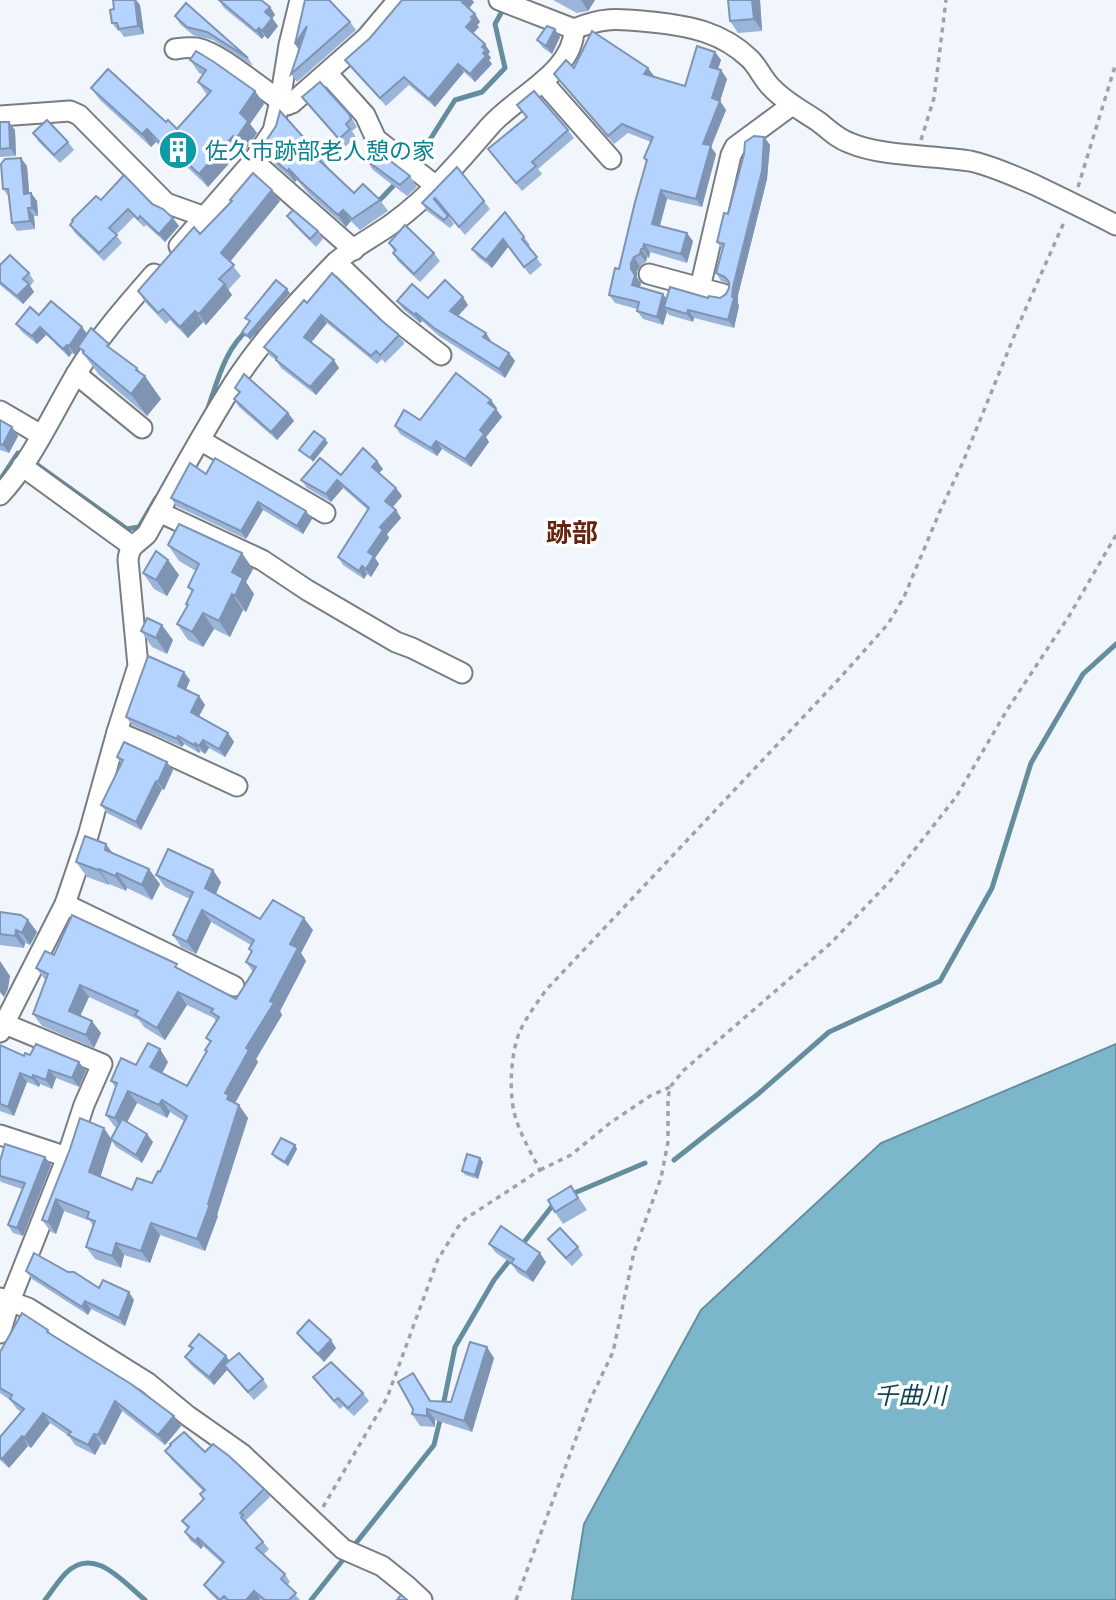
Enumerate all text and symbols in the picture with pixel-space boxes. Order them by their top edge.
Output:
building icon: 佐久市跡部老人憩の家 [157,129,199,171]
place label: 佐久市跡部老人憩の家 [205,135,435,166]
district label: 跡部 [546,515,598,550]
water label: 千曲川 [874,1379,949,1411]

